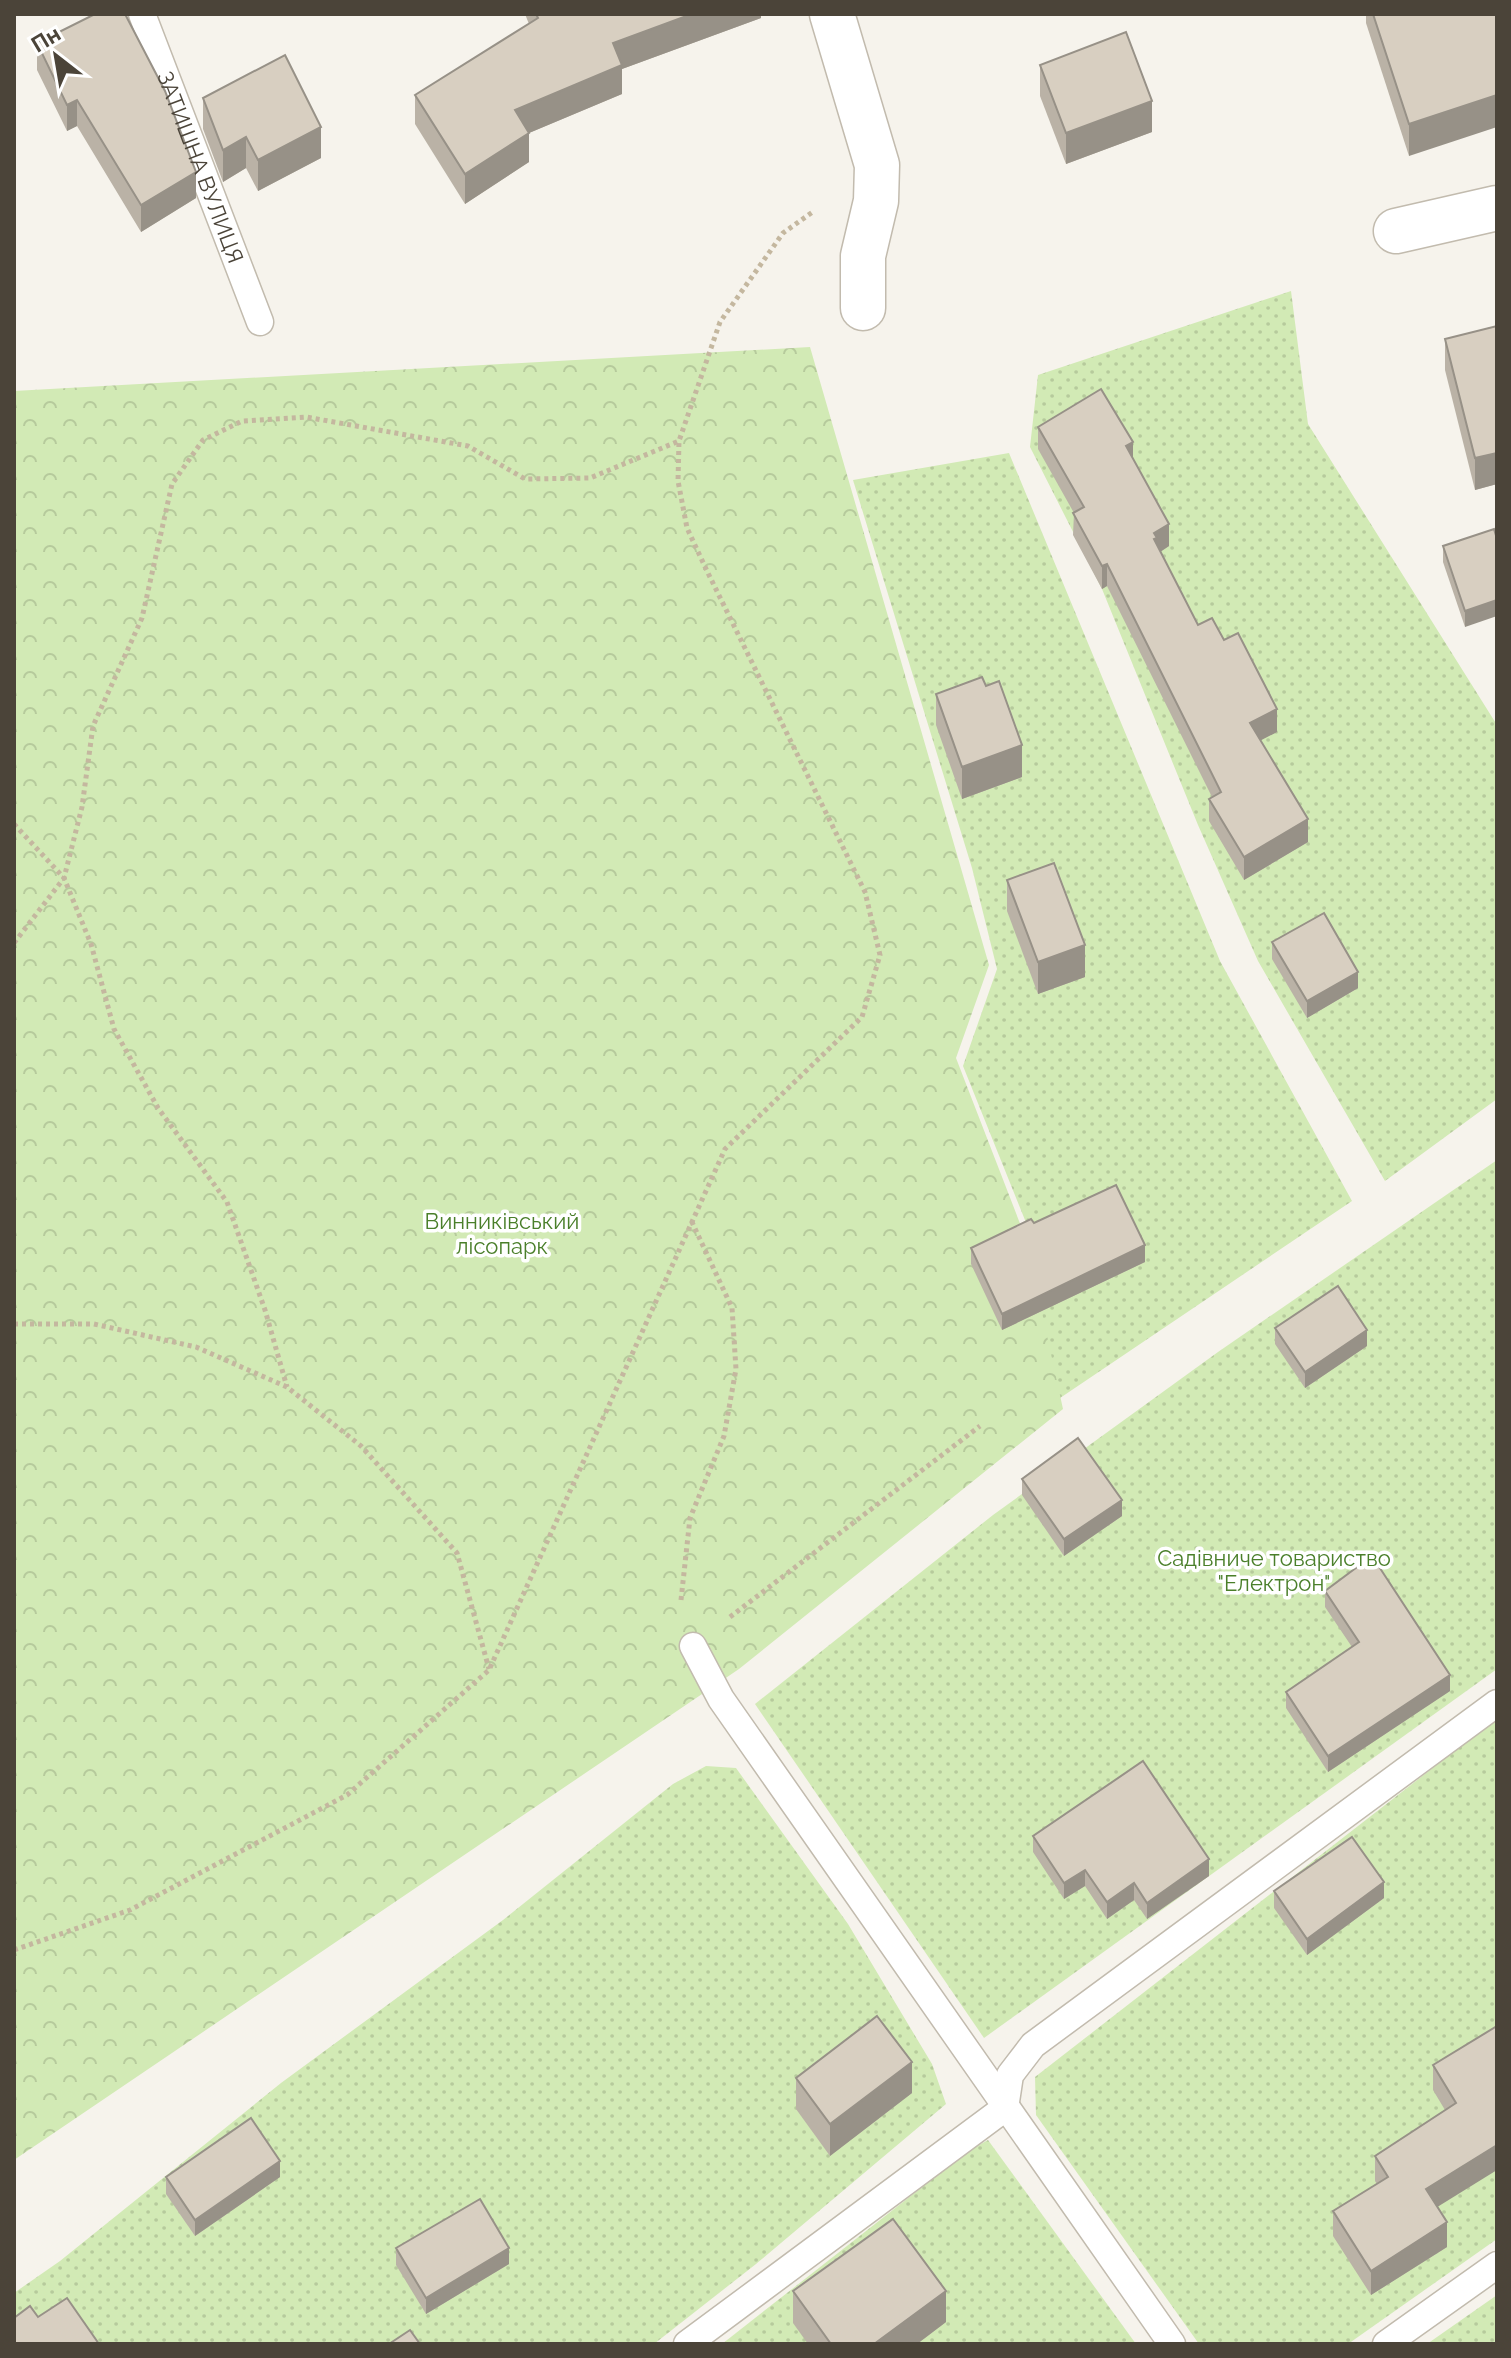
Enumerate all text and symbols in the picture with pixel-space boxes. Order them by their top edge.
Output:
north arrow [16,16,96,96]
text: Пн [26,20,65,58]
street label: ЗАТИШНА ВУЛИЦЯ [152,68,249,267]
park label: Винниківський лісопарк [425,1208,579,1259]
park label: Садівниче товариство "Електрон" [1157,1545,1391,1596]

